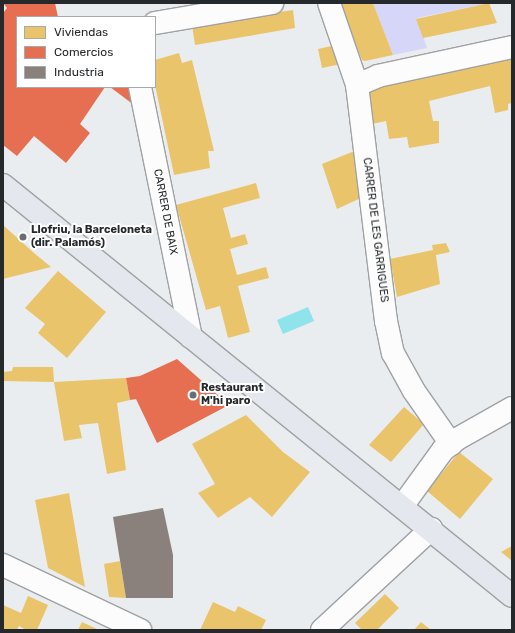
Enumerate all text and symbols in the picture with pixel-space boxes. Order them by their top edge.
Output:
legend [16,16,156,88]
text: Viviendas [54,25,108,39]
text: Comercios [54,45,113,59]
text: Industria [54,65,104,79]
street label: CARRER DE LES GARRIGUES [360,157,390,303]
street label: CARRER DE BAIX [150,168,180,256]
place label: Llofriu, la Barceloneta (dir. Palamós) [31,224,152,250]
marker: Llofriu, la Barceloneta (dir. Palamós) [18,232,28,242]
place label: Restaurant M'hi paro [201,382,263,408]
marker: Restaurant M'hi paro [188,390,198,400]

